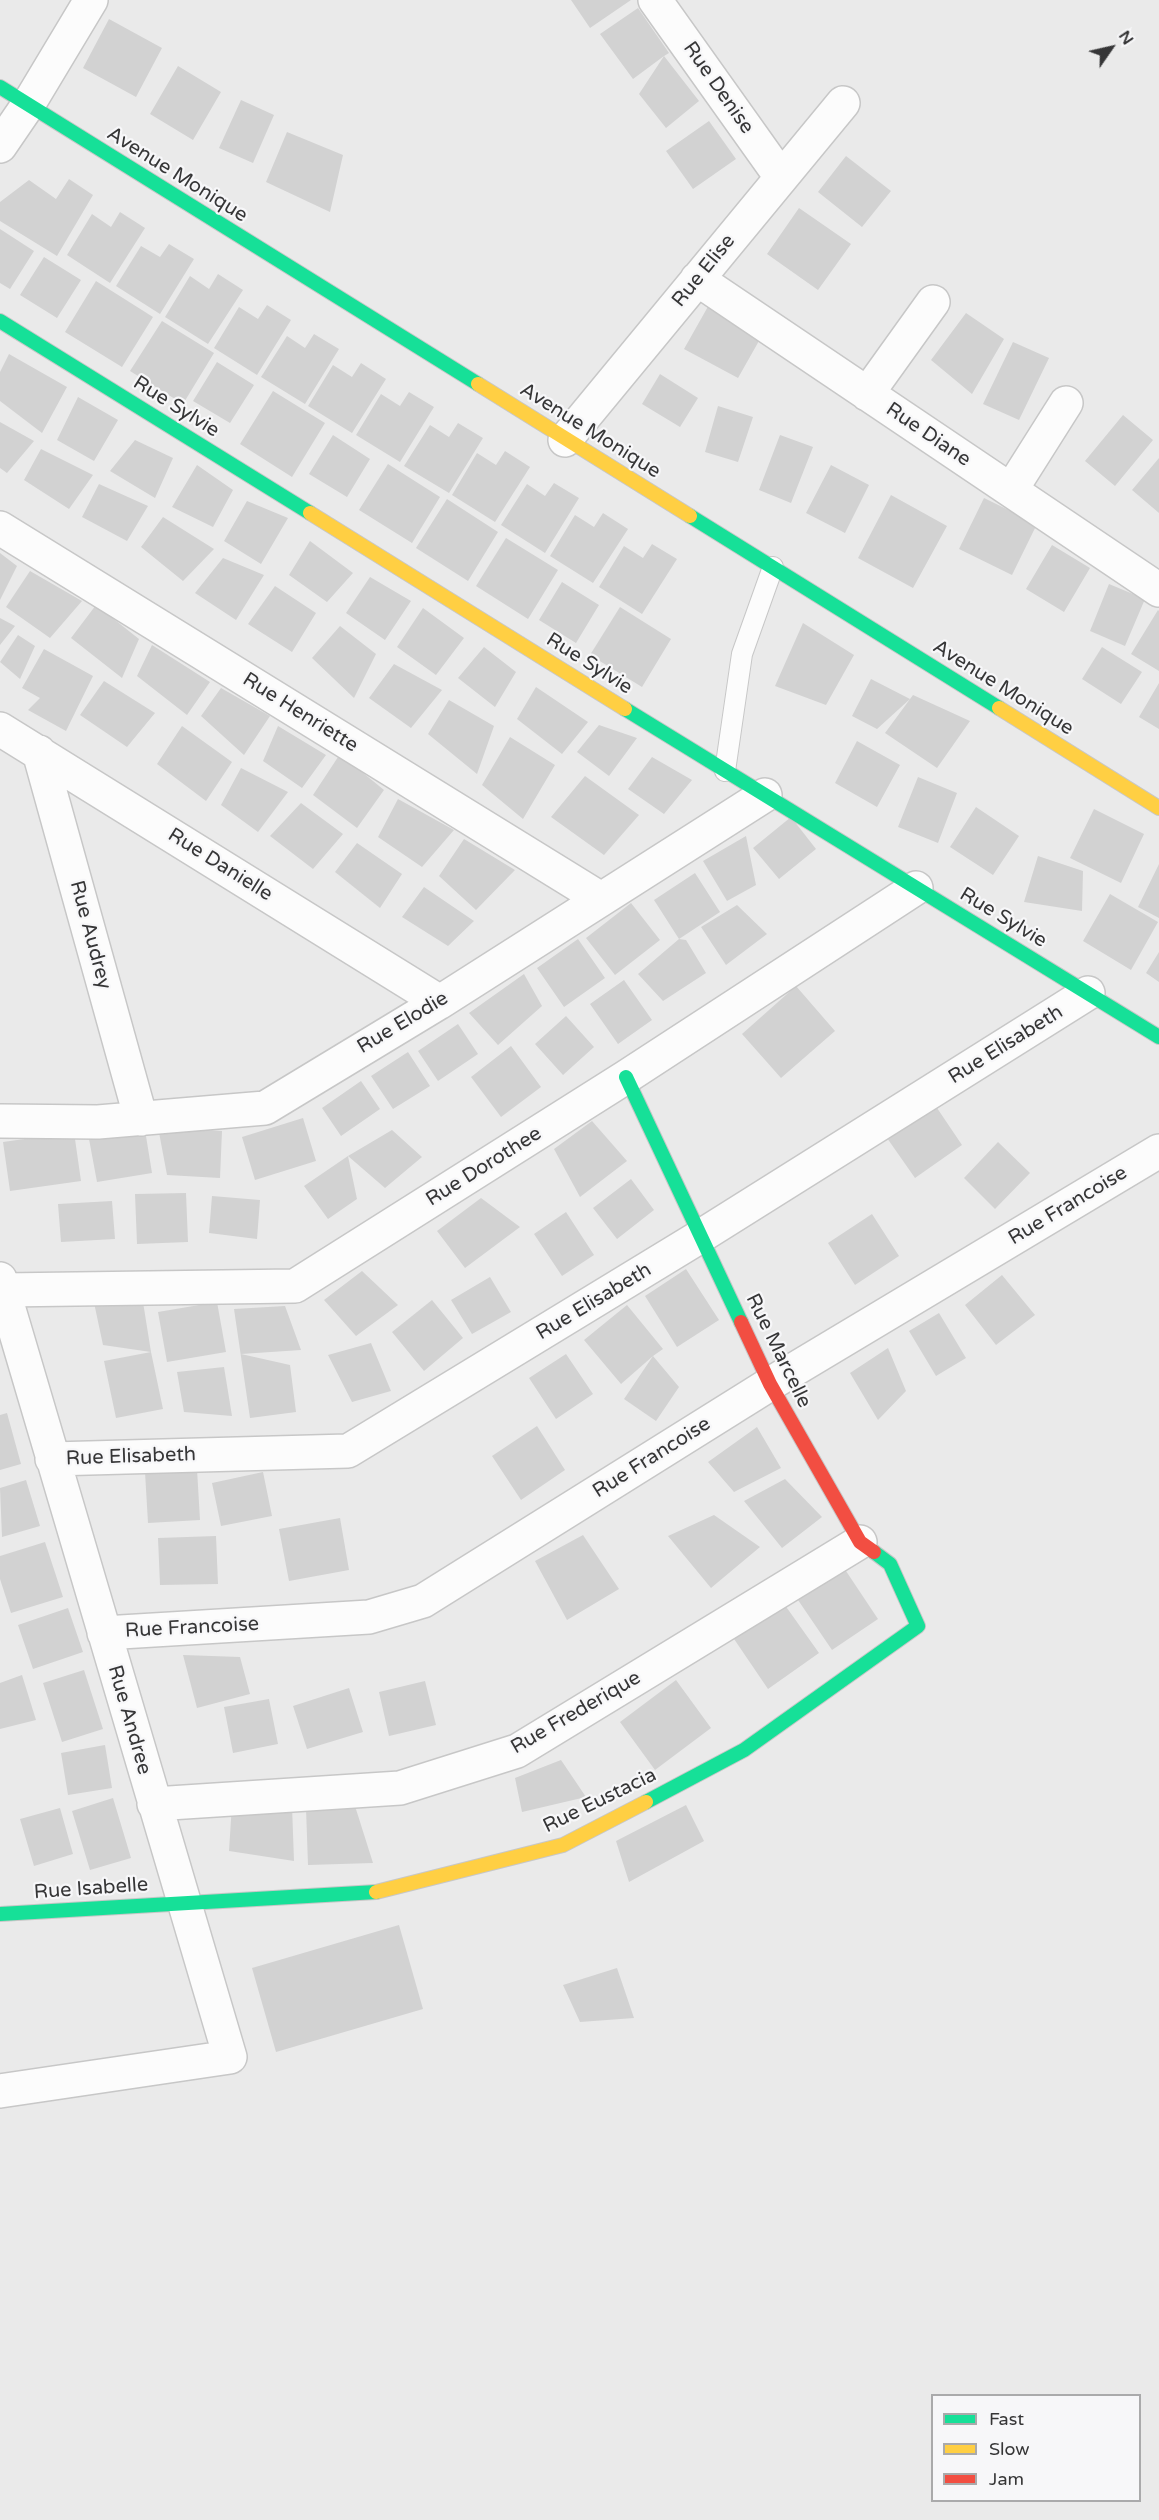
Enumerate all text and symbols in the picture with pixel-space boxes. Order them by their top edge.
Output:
north arrow [1081,18,1141,78]
text: N [1114,27,1138,49]
street label: Rue Denise [677,37,759,139]
street label: Avenue Monique [102,122,252,228]
street label: Rue Elise [667,230,741,312]
street label: Rue Sylvie [128,371,224,443]
street label: Avenue Monique [515,378,665,484]
street label: Rue Diane [881,398,975,472]
street label: Rue Sylvie [541,628,637,700]
street label: Avenue Monique [928,635,1078,741]
street label: Rue Henriette [238,668,362,758]
street label: Rue Danielle [163,823,277,907]
street label: Rue Audrey [64,878,116,992]
street label: Rue Sylvie [955,883,1051,953]
street label: Rue Elodie [353,987,453,1059]
street label: Rue Elisabeth [944,1000,1068,1090]
street label: Rue Dorothee [422,1122,546,1212]
street label: Rue Francoise [1004,1161,1132,1251]
street label: Rue Elisabeth [532,1258,656,1346]
street label: Rue Marcelle [740,1290,816,1412]
street label: Rue Francoise [589,1412,715,1504]
street label: Rue Elisabeth [65,1443,197,1471]
street label: Rue Francoise [124,1613,260,1643]
street label: Rue Andree [102,1663,156,1777]
street label: Rue Frederique [507,1666,645,1760]
street label: Rue Eustacia [540,1763,660,1839]
street label: Rue Isabelle [33,1873,149,1905]
legend [931,2394,1141,2502]
text: Fast [989,2408,1024,2430]
text: Slow [989,2438,1030,2460]
text: Jam [989,2468,1024,2490]

